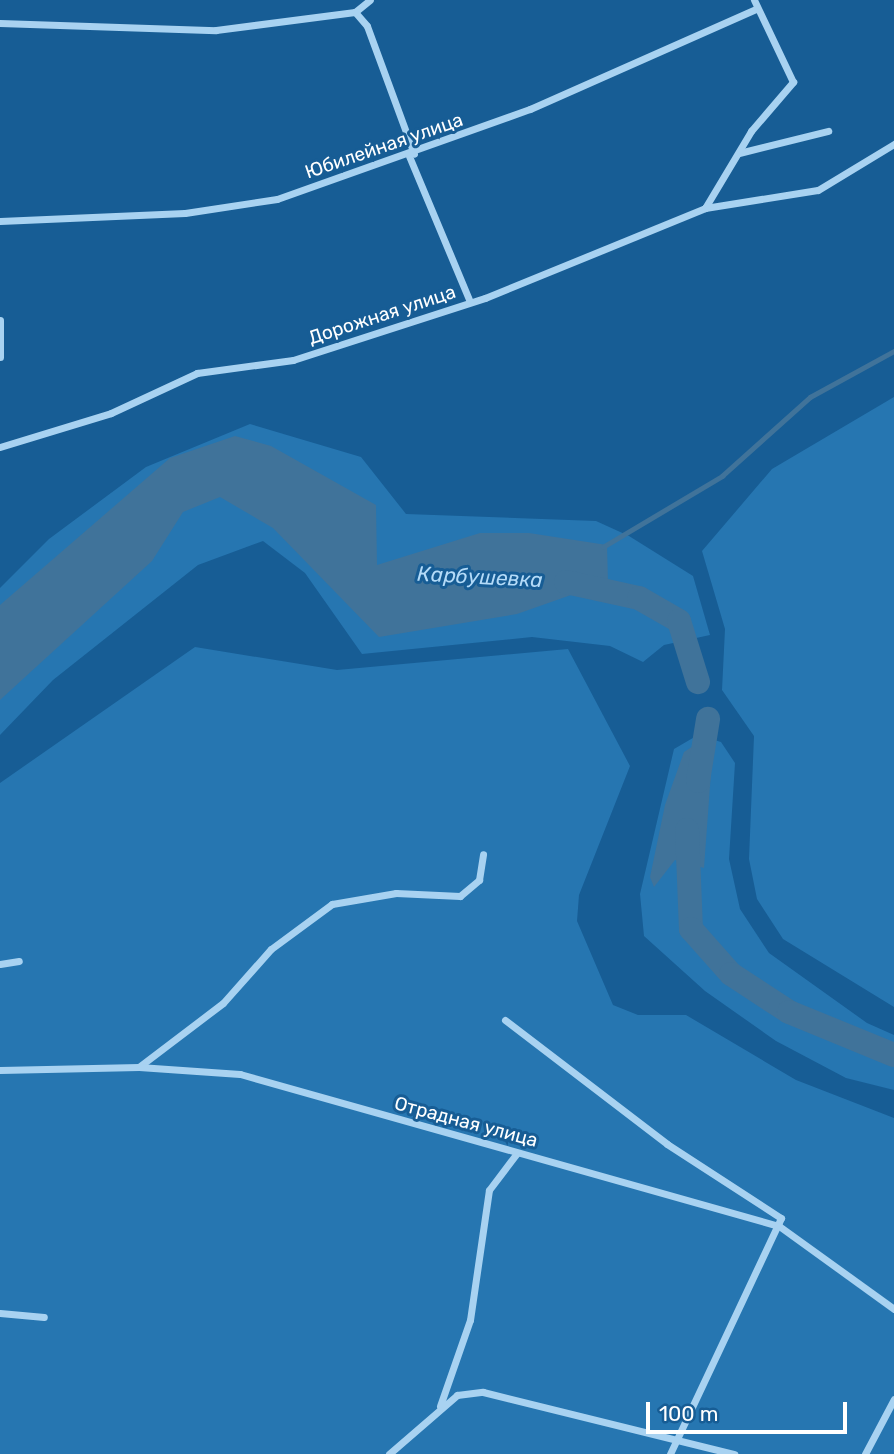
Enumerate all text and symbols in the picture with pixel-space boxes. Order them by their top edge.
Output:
street label: Юбилейная улица [302,108,466,184]
street label: Дорожная улица [305,280,459,350]
water label: Карбушевка [417,561,543,593]
street label: Отрадная улица [392,1092,540,1152]
scale bar [649,1388,850,1432]
text: 100 m [659,1401,718,1426]

